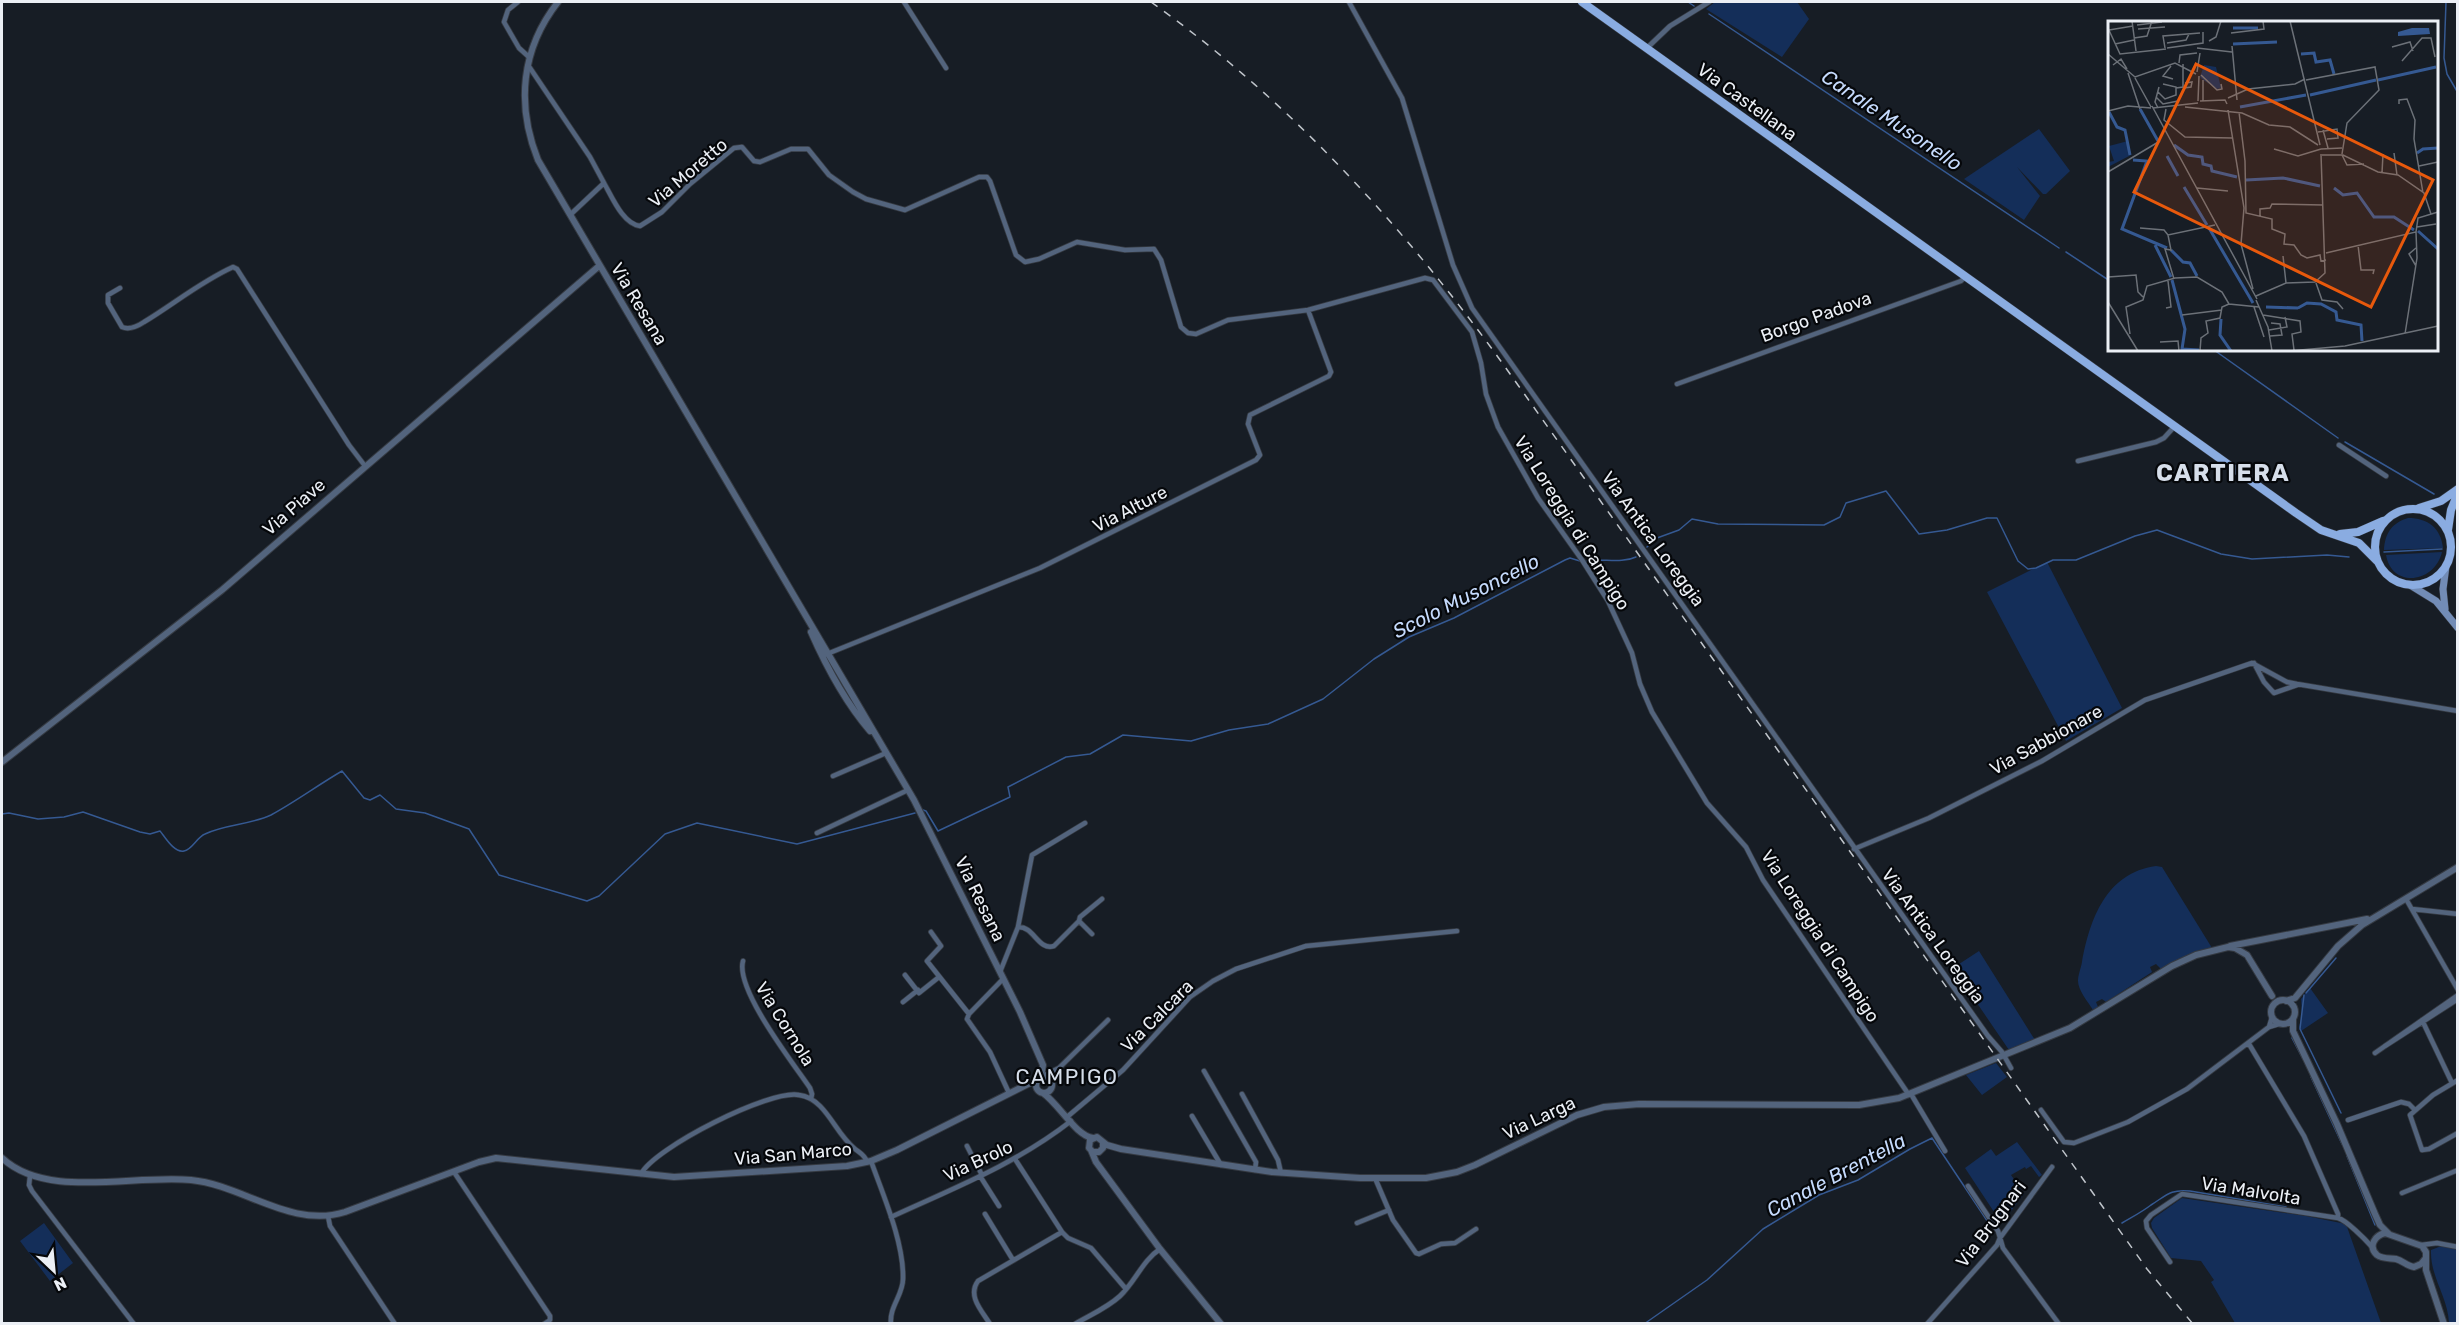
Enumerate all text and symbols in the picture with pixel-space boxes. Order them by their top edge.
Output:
inset map [2108,21,2438,351]
street label: Via Castellana [1693,58,1801,146]
water label: Canale Musonello [1817,64,1967,176]
street label: Via Moretto [644,134,732,212]
street label: Via Resana [606,259,672,349]
street label: Borgo Padova [1758,287,1874,347]
street label: Via Loreggia di Campigo [1509,432,1635,614]
district label: CARTIERA [2156,459,2290,487]
street label: Via Antica Loreggia [1597,467,1709,611]
street label: Via Piave [258,474,330,540]
street label: Via Alture [1089,481,1171,537]
water label: Scolo Musoncello [1389,549,1543,643]
street label: Via Sabbionare [1986,700,2106,780]
street label: Via Loreggia di Campigo [1756,846,1884,1026]
street label: Via Resana [950,853,1010,945]
street label: Via Antica Loreggia [1877,864,1989,1008]
street label: Via Calcara [1116,975,1198,1057]
street label: Via Cornola [750,978,820,1070]
district label: CAMPIGO [1016,1064,1118,1089]
street label: Via Larga [1499,1092,1579,1144]
water label: Canale Brentella [1762,1128,1910,1222]
street label: Via Brolo [940,1135,1016,1187]
street label: Via San Marco [733,1138,853,1170]
street label: Via Malvolta [2200,1172,2302,1210]
street label: Via Brugnari [1951,1176,2031,1272]
north arrow [24,1241,84,1301]
text: N [51,1273,70,1295]

